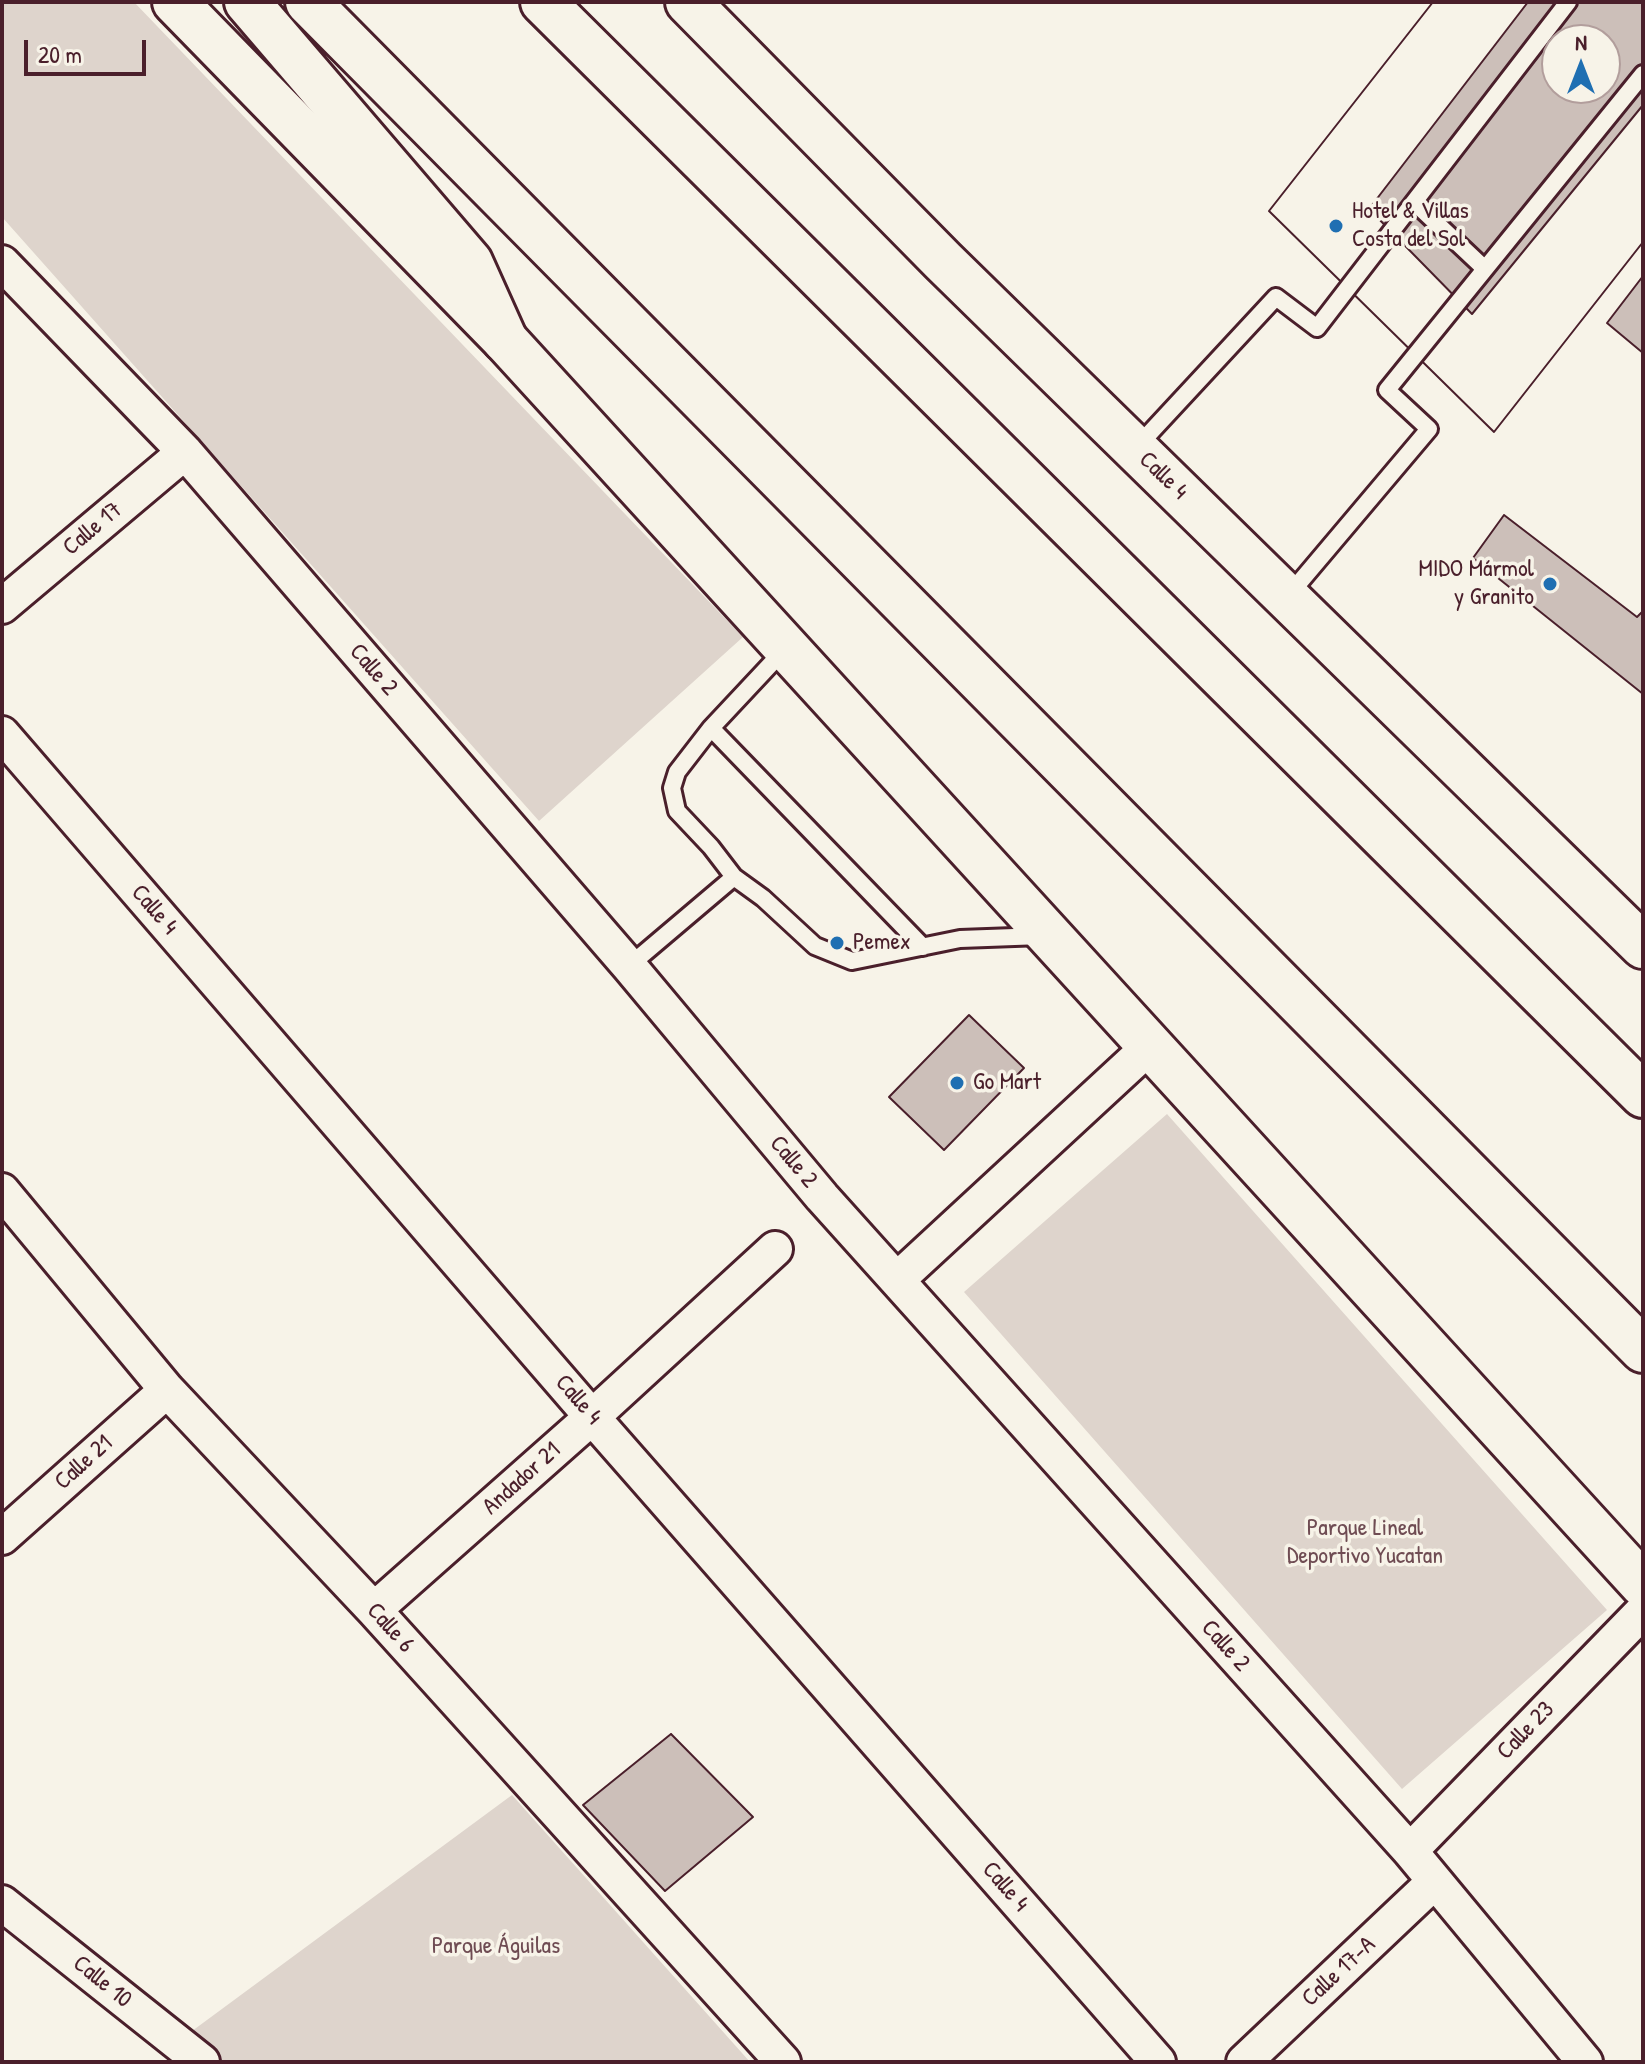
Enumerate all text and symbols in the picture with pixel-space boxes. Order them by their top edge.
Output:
scale bar [28,24,150,74]
north arrow [1541,24,1621,104]
text: N [1575,27,1587,57]
text: 20 m [38,38,82,70]
place label: Hotel & Villas Costa del Sol [1352,198,1469,254]
marker: Hotel & Villas Costa del Sol [1327,217,1345,235]
street label: Calle 4 [1133,446,1193,506]
street label: Calle 17 [57,496,129,562]
place label: MIDO Mármol y Granito [1419,556,1534,612]
marker: MIDO Mármol y Granito [1541,575,1559,593]
street label: Calle 2 [343,638,403,702]
street label: Calle 4 [124,879,184,941]
place label: Pemex [853,929,911,957]
marker: Pemex [828,934,846,952]
place label: Go Mart [973,1069,1041,1097]
marker: Go Mart [948,1074,966,1092]
street label: Calle 2 [763,1130,823,1194]
street label: Calle 4 [548,1369,608,1431]
street label: Calle 21 [49,1430,119,1496]
street label: Andador 21 [477,1436,567,1522]
park label: Parque Lineal Deportivo Yucatan [1287,1515,1443,1571]
street label: Calle 6 [360,1597,420,1659]
street label: Calle 2 [1194,1614,1256,1678]
street label: Calle 23 [1491,1696,1561,1766]
street label: Calle 4 [975,1856,1035,1918]
street label: Calle 17-A [1296,1931,1382,2013]
park label: Parque Águilas [432,1933,560,1961]
street label: Calle 10 [67,1950,137,2014]

